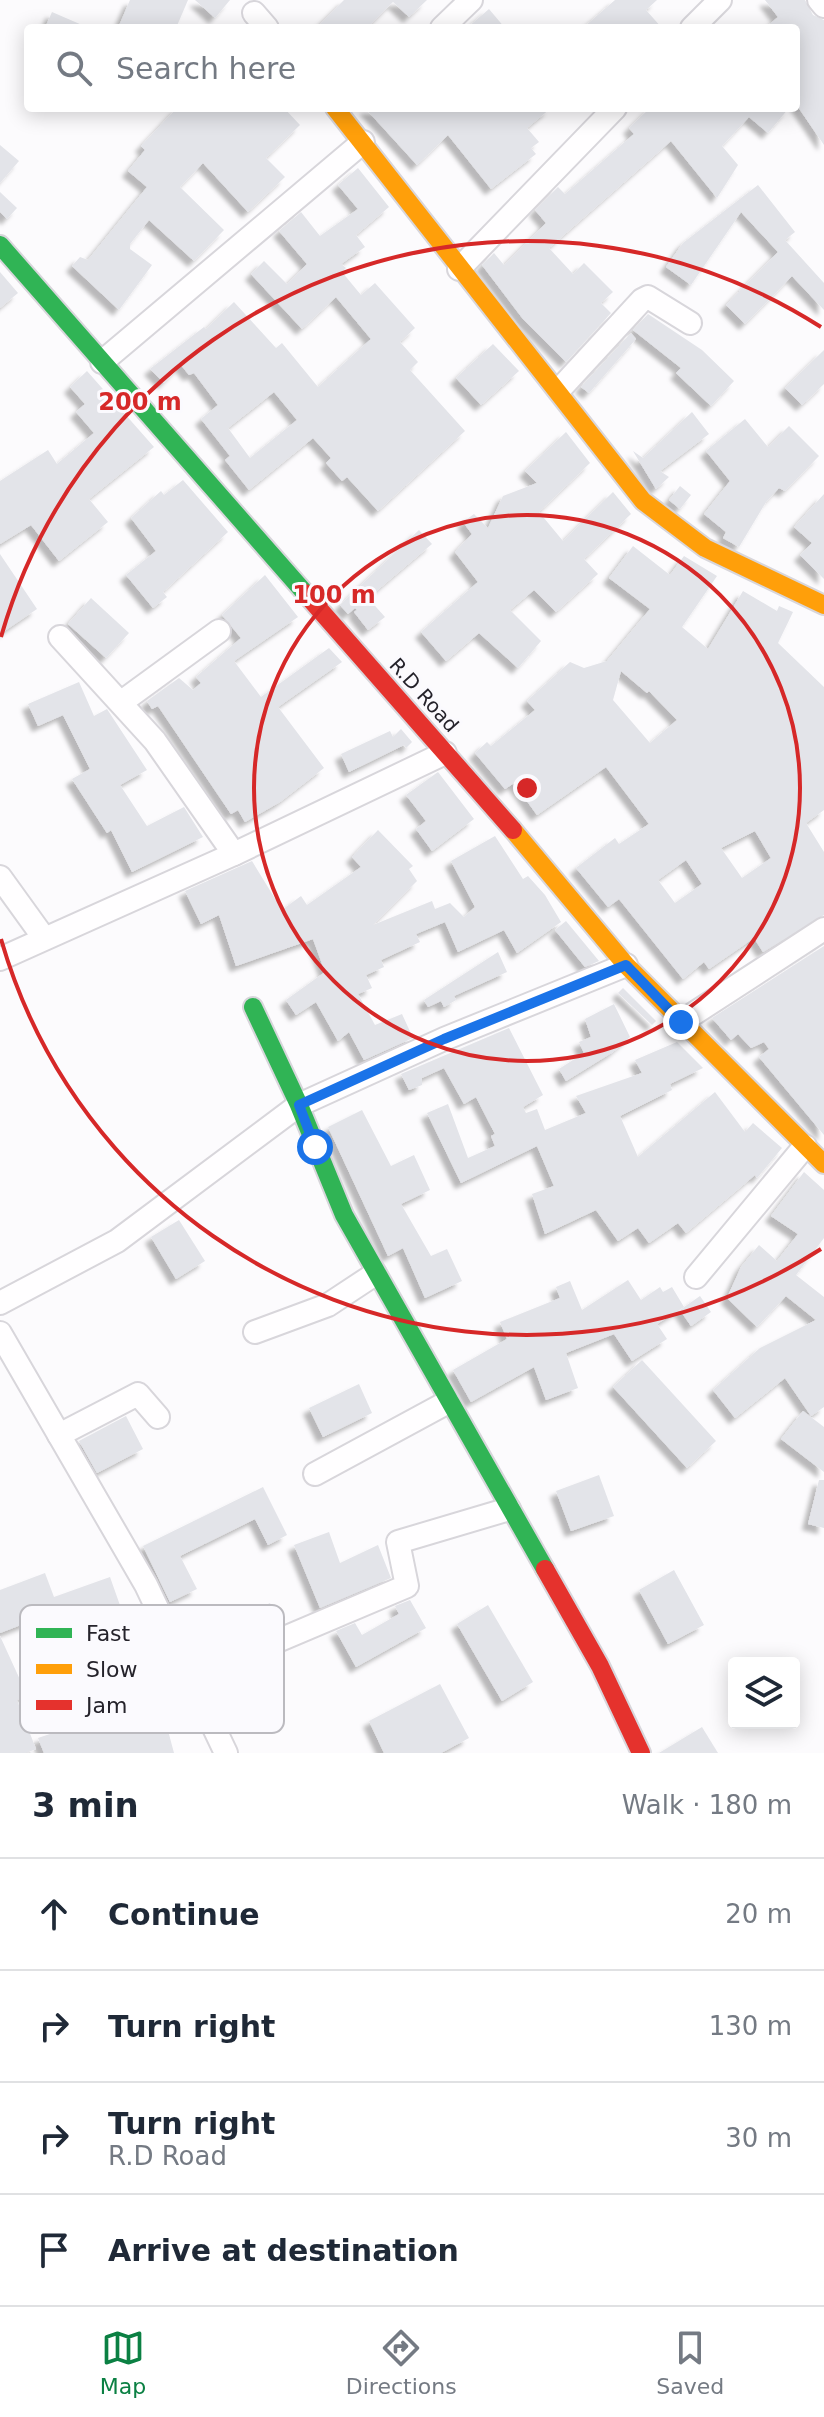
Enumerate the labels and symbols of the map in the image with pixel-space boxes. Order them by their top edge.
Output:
text: 200 m [98,388,182,416]
text: 100 m [292,581,376,609]
street label: R.D Road [384,653,464,737]
centre of rings [513,774,541,802]
route end [663,1004,699,1040]
route start [297,1129,333,1165]
legend [20,1605,284,1733]
text: Fast [86,1621,131,1646]
text: Slow [86,1657,138,1682]
text: Jam [84,1693,127,1718]

